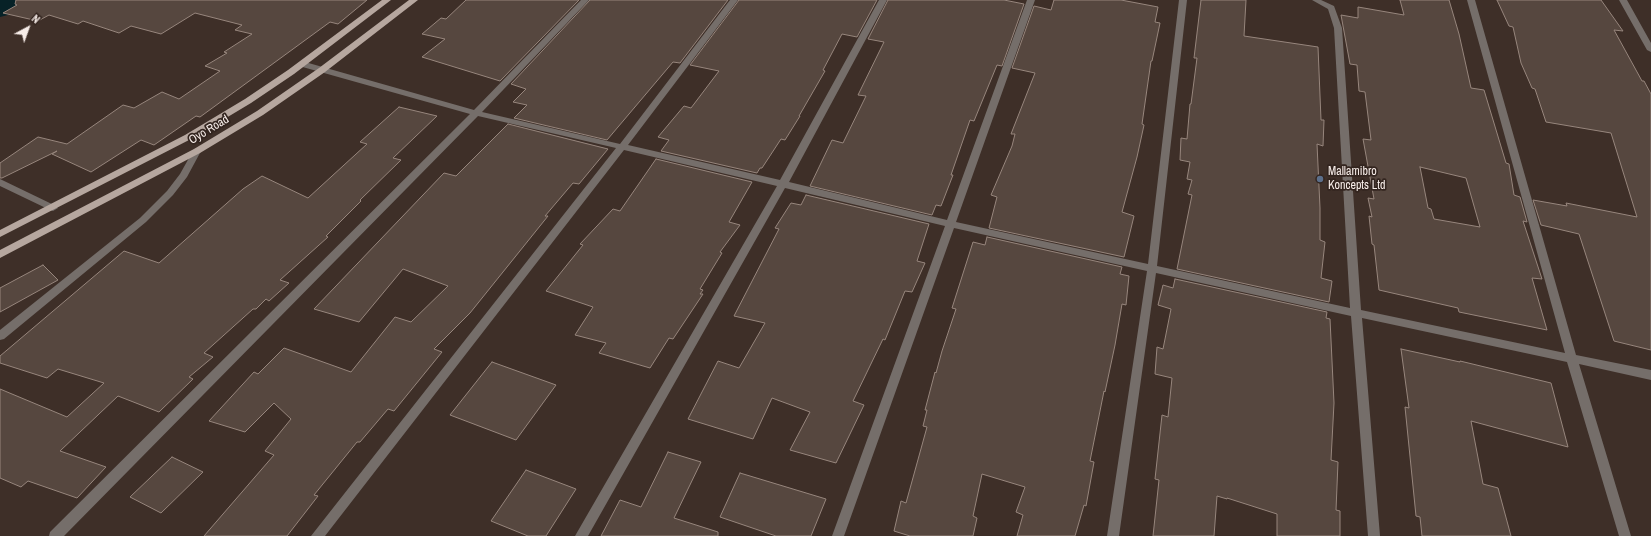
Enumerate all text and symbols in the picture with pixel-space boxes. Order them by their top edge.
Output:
north arrow [8,8,48,48]
text: N [29,12,43,26]
street label: Oyo Road [186,112,232,148]
place label: Mallamibro Koncepts Ltd [1328,165,1385,193]
marker: Mallamibro Koncepts Ltd [1315,174,1325,184]

